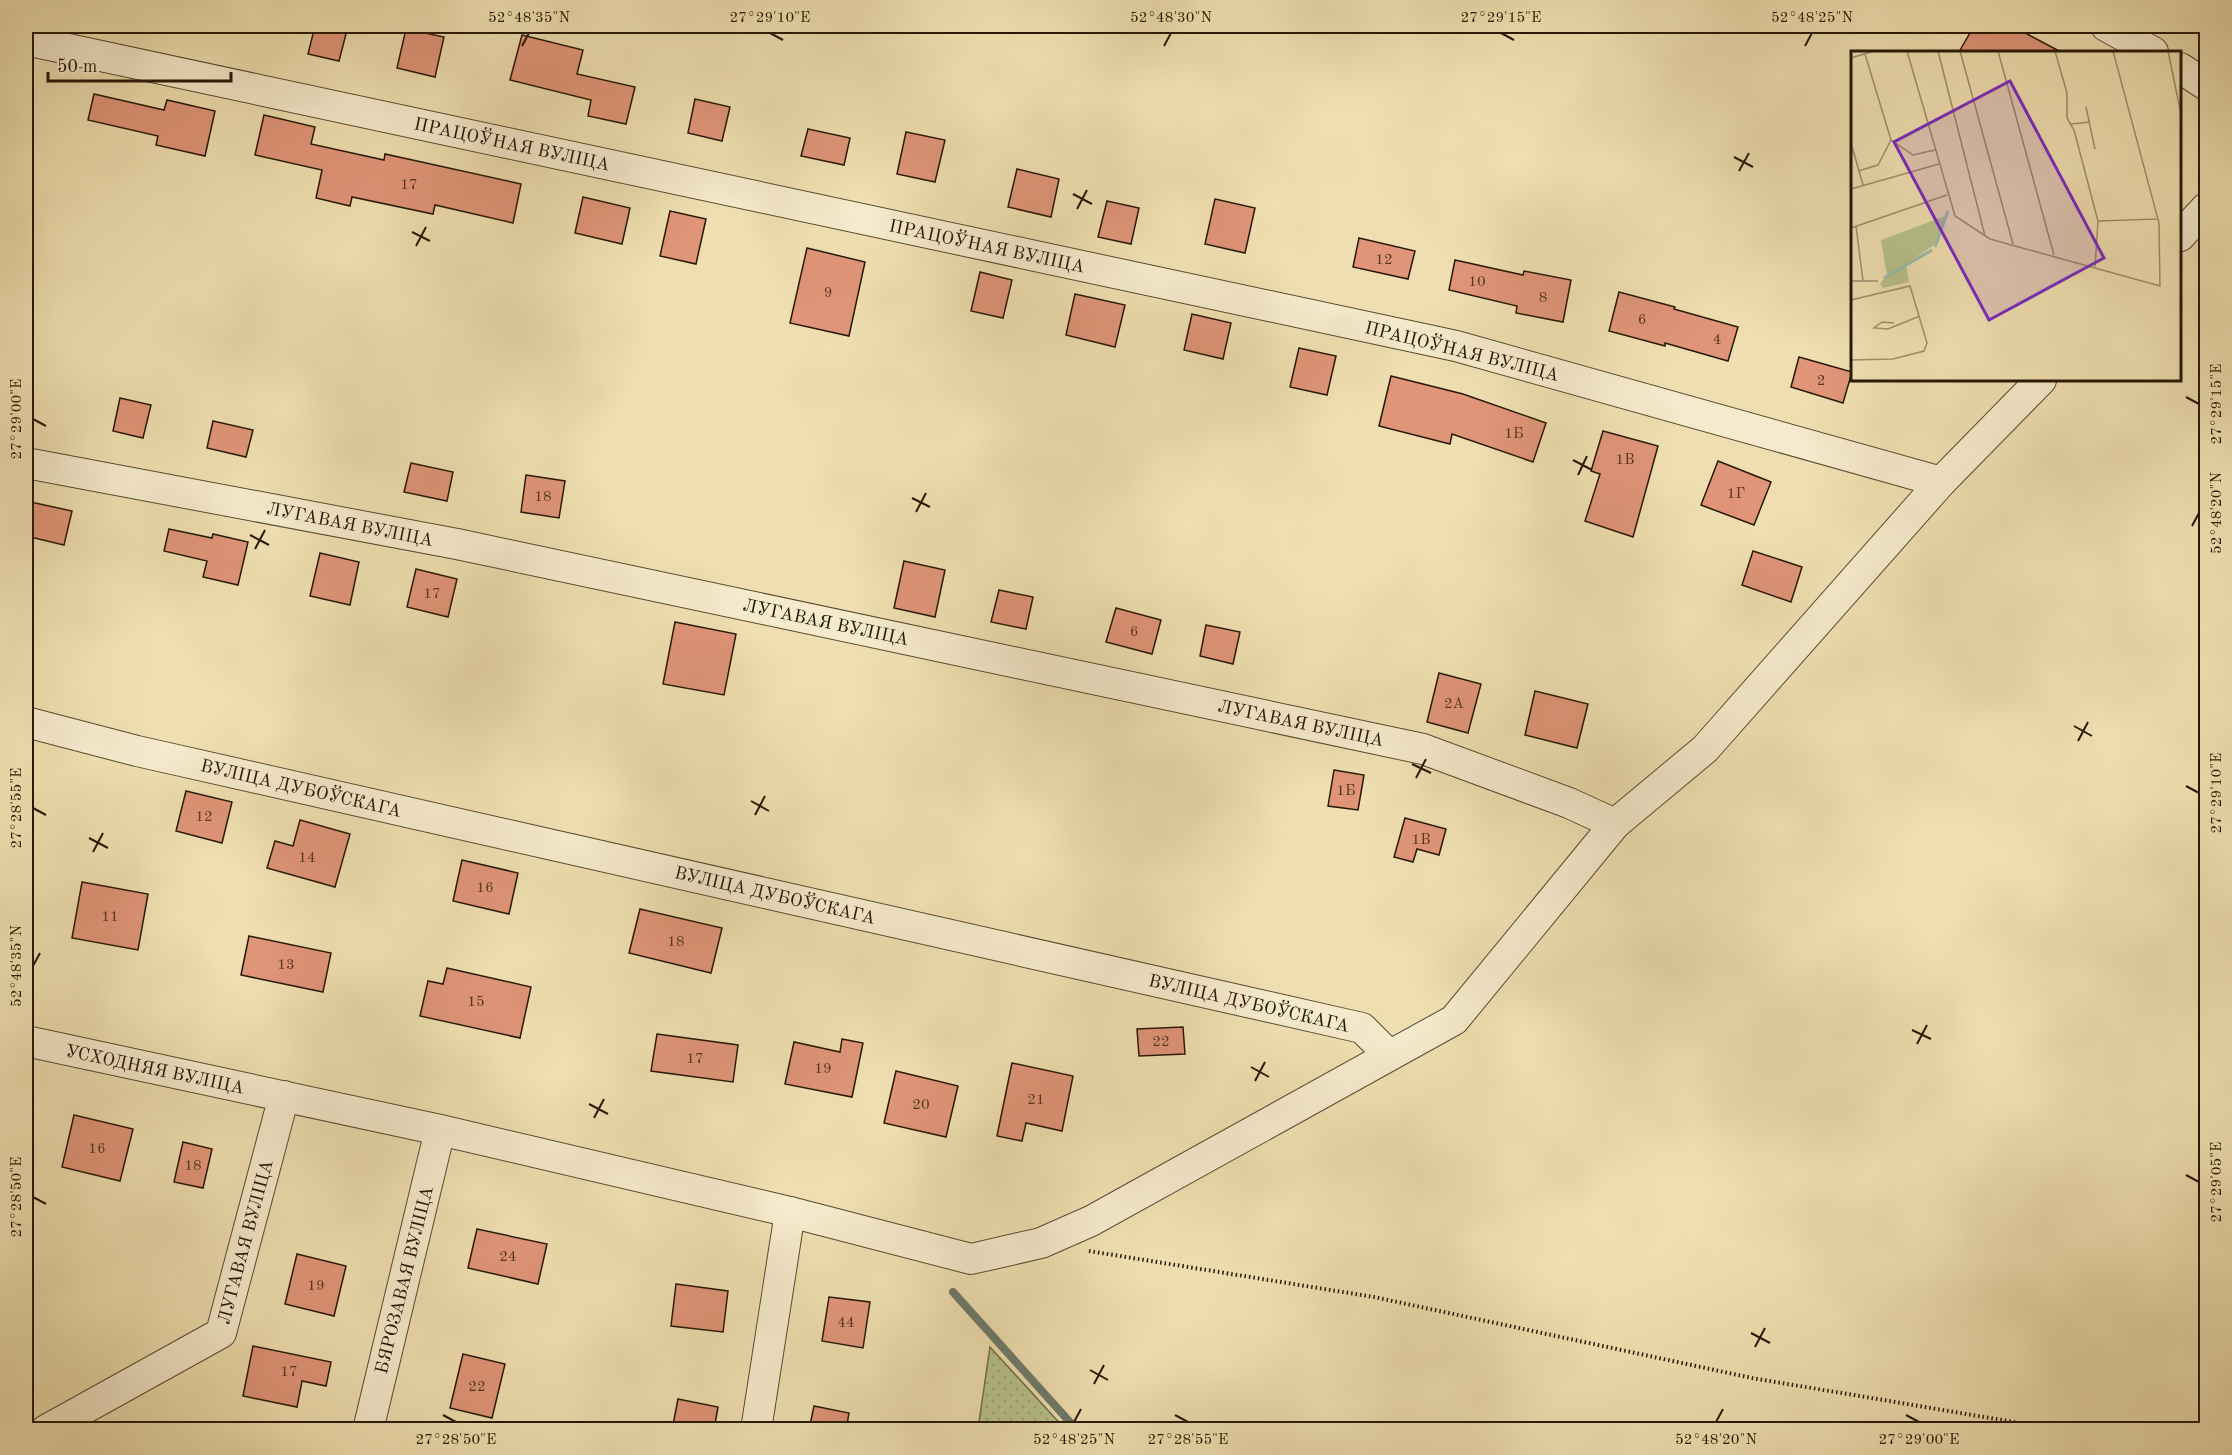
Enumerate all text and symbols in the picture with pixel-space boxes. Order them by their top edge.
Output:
text: 52°48'35"N [488,11,570,26]
text: 27°29'10"E [730,11,810,26]
text: 52°48'30"N [1130,11,1212,26]
text: 27°29'15"E [1461,11,1541,26]
text: 52°48'25"N [1771,11,1853,26]
scale bar [48,45,231,83]
inset map [1851,51,2181,381]
text: 50 m [57,58,97,76]
street label: ПРАЦОЎНАЯ ВУЛІЦА [412,111,613,175]
house number: 17 [400,178,418,193]
street label: ПРАЦОЎНАЯ ВУЛІЦА [887,213,1088,277]
house number: 12 [1375,253,1393,268]
house number: 10 [1468,275,1486,290]
house number: 9 [824,286,832,301]
house number: 8 [1539,291,1547,306]
house number: 6 [1638,313,1646,328]
street label: ПРАЦОЎНАЯ ВУЛІЦА [1363,314,1562,385]
house number: 4 [1713,333,1721,348]
text: 27°29'15"E [2210,364,2225,444]
house number: 2 [1817,374,1825,389]
text: 27°29'00"E [10,379,25,459]
house number: 1Б [1504,427,1524,442]
house number: 1В [1615,453,1635,468]
text: 52°48'20"N [2210,472,2225,554]
house number: 1Г [1727,487,1745,502]
house number: 18 [534,490,552,505]
street label: ЛУГАВАЯ ВУЛІЦА [265,500,435,550]
house number: 17 [423,587,441,602]
street label: ЛУГАВАЯ ВУЛІЦА [741,597,911,649]
house number: 6 [1130,625,1138,640]
house number: 2А [1444,697,1465,712]
street label: ЛУГАВАЯ ВУЛІЦА [1216,698,1386,750]
street label: ВУЛІЦА ДУБОЎСКАГА [198,752,404,821]
text: 27°29'10"E [2210,753,2225,833]
text: 27°28'55"E [10,768,25,848]
house number: 1Б [1336,784,1356,799]
house number: 12 [195,810,213,825]
house number: 1В [1411,833,1431,848]
house number: 14 [298,851,316,866]
street label: ВУЛІЦА ДУБОЎСКАГА [672,859,878,928]
house number: 16 [476,881,494,896]
house number: 11 [101,910,119,925]
text: 52°48'35"N [10,925,25,1007]
house number: 18 [667,935,685,950]
house number: 13 [277,958,295,973]
street label: ВУЛІЦА ДУБОЎСКАГА [1146,967,1352,1036]
house number: 15 [467,995,485,1010]
house number: 22 [1152,1035,1170,1050]
street label: УСХОДНЯЯ ВУЛІЦА [64,1042,246,1098]
house number: 17 [686,1052,704,1067]
house number: 19 [814,1062,832,1077]
house number: 21 [1027,1093,1045,1108]
house number: 20 [912,1098,930,1113]
house number: 16 [88,1142,106,1157]
text: 27°29'05"E [2210,1142,2225,1222]
text: 27°28'50"E [10,1157,25,1237]
street label: ЛУГАВАЯ ВУЛІЦА [215,1158,277,1326]
house number: 18 [184,1159,202,1174]
street label: БЯРОЗАВАЯ ВУЛІЦА [373,1184,437,1376]
house number: 24 [499,1250,517,1265]
house number: 19 [307,1279,325,1294]
house number: 44 [837,1316,855,1331]
house number: 17 [280,1365,298,1380]
house number: 22 [468,1380,486,1395]
text: 27°28'50"E [416,1433,496,1448]
text: 52°48'25"N [1033,1433,1115,1448]
text: 27°28'55"E [1148,1433,1228,1448]
text: 52°48'20"N [1675,1433,1757,1448]
text: 27°29'00"E [1879,1433,1959,1448]

